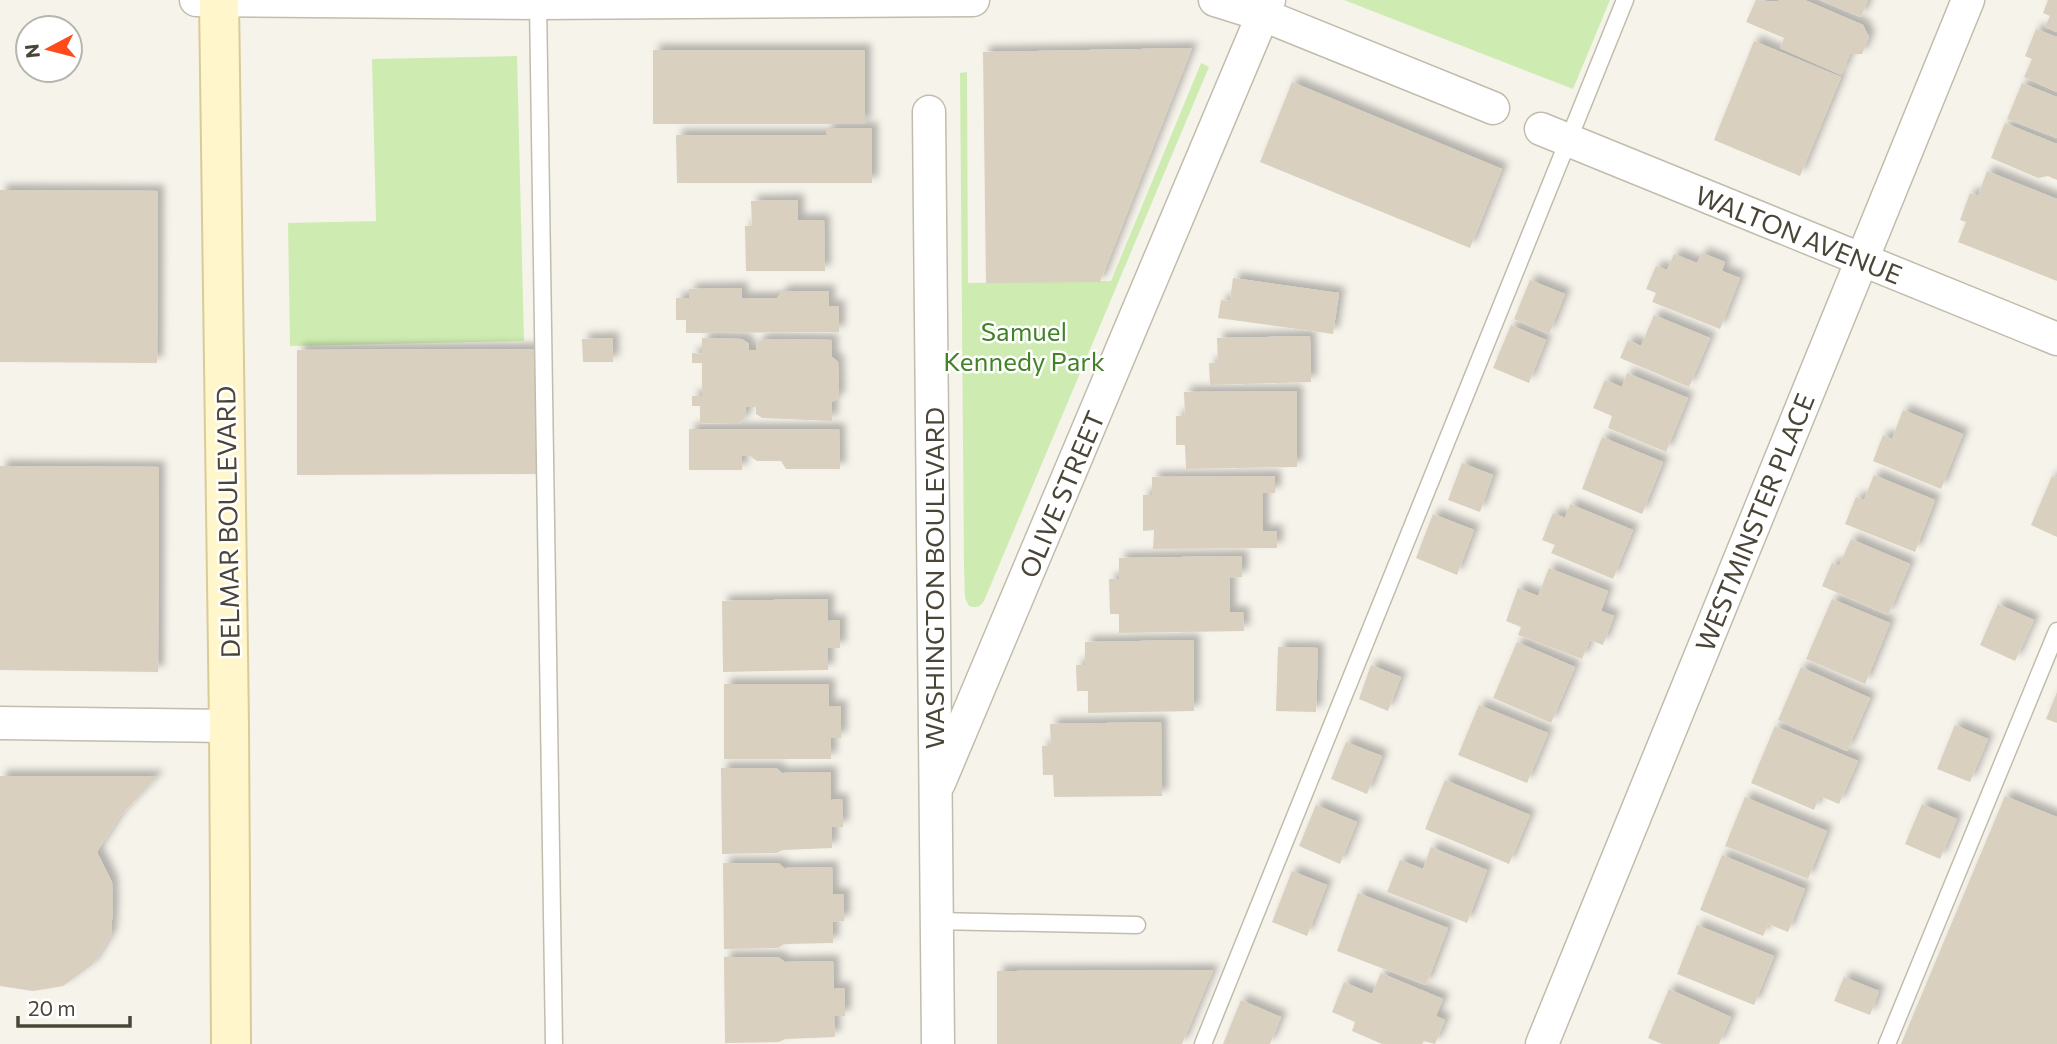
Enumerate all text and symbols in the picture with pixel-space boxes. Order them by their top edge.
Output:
north arrow [14,14,84,84]
text: N [19,43,44,60]
street label: WALTON AVENUE [1691,178,1907,290]
park label: Samuel Kennedy Park [943,315,1105,376]
street label: DELMAR BOULEVARD [209,385,245,659]
street label: WESTMINSTER PLACE [1688,389,1820,655]
street label: OLIVE STREET [1012,406,1110,582]
street label: WASHINGTON BOULEVARD [918,407,949,749]
scale bar [18,984,130,1028]
text: 20 m [28,995,76,1020]

